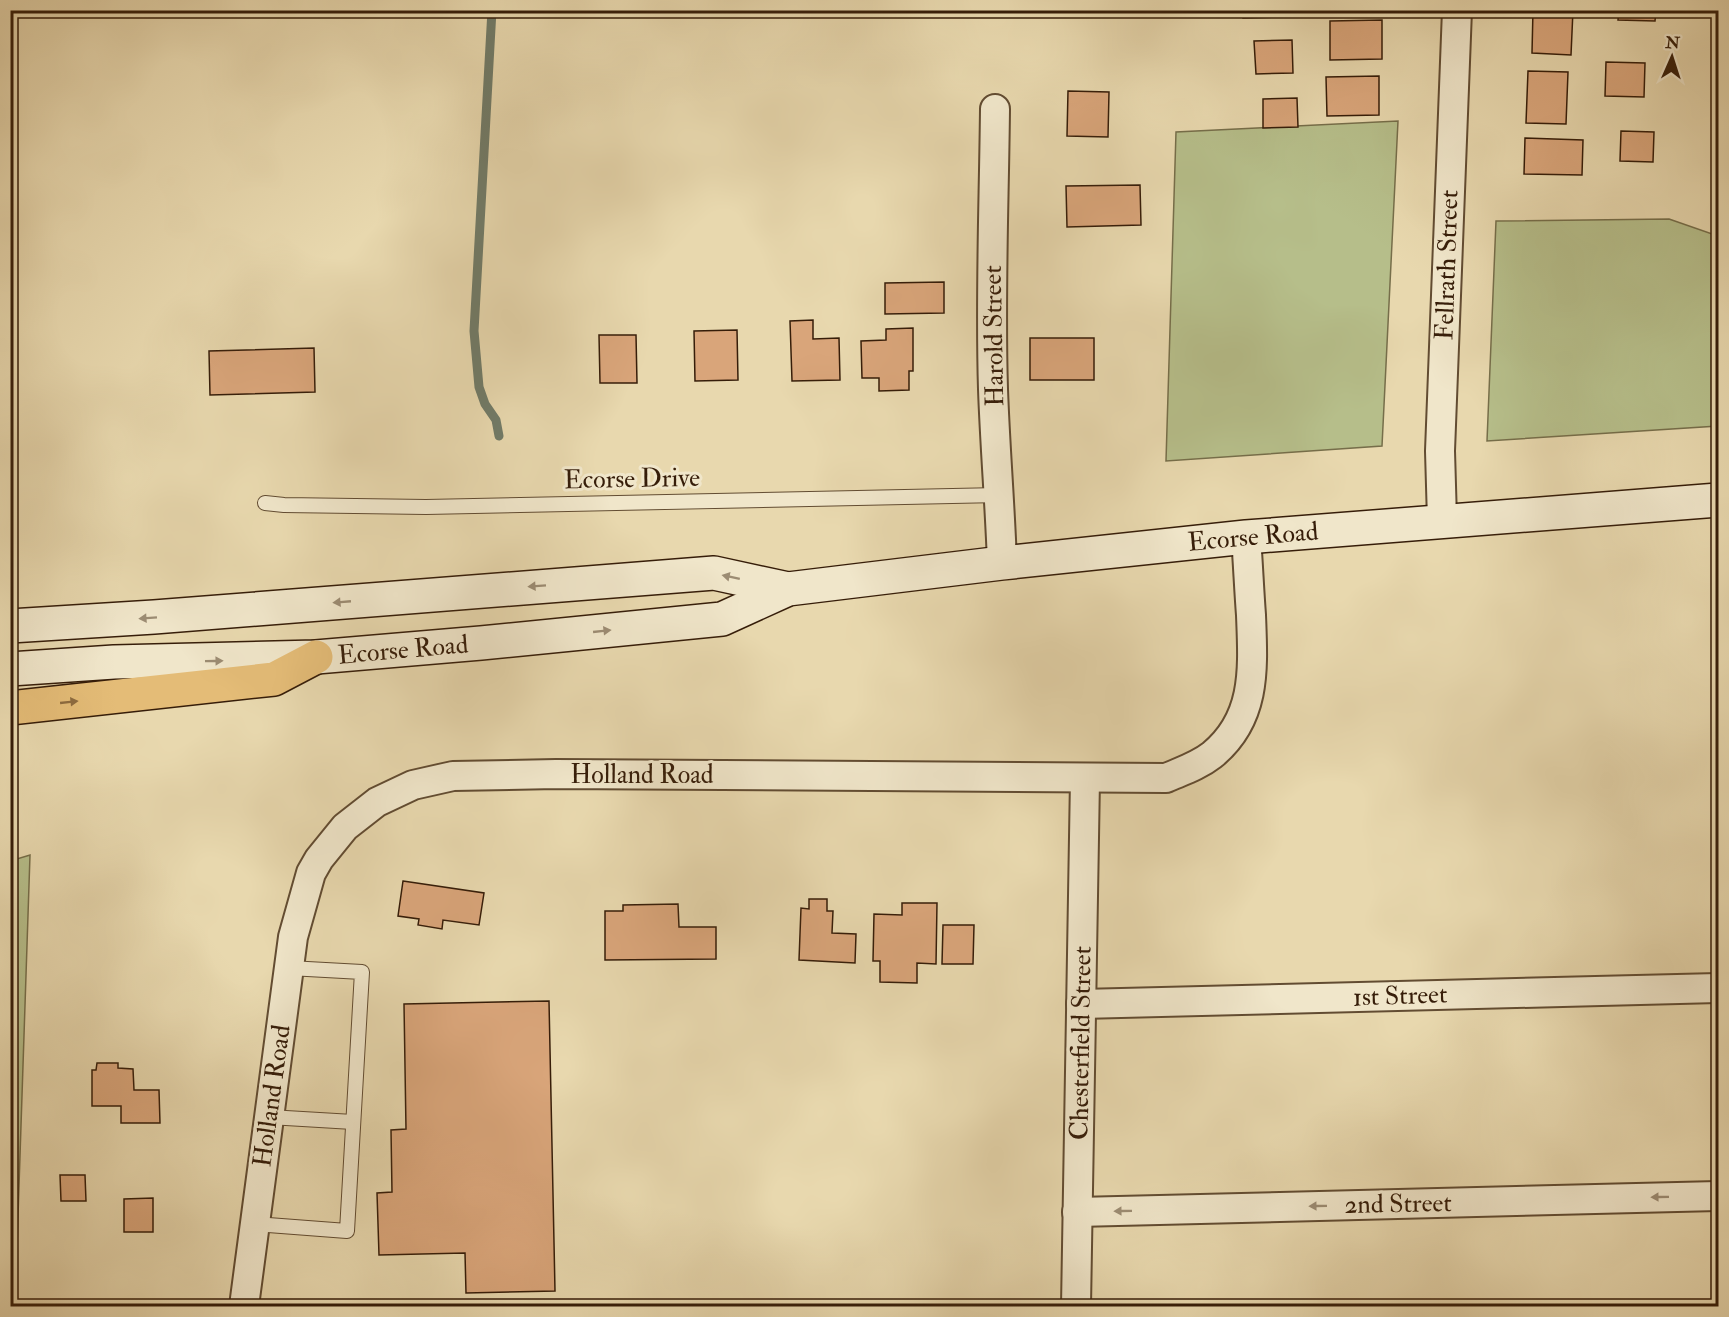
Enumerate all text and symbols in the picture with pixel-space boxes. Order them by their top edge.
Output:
north arrow [1642,27,1702,87]
text: N [1664,33,1681,53]
street label: Fellrath Street [1428,189,1466,341]
street label: Harold Street [977,265,1011,407]
street label: Ecorse Drive [564,462,700,496]
street label: Ecorse Road [1186,515,1320,559]
one-way arrow [721,572,740,581]
one-way arrow [527,582,546,591]
one-way arrow [333,597,352,607]
one-way arrow [139,613,158,622]
one-way arrow [592,626,611,636]
street label: Ecorse Road [336,628,470,672]
one-way arrow [205,656,224,665]
one-way arrow [59,697,78,706]
street label: Holland Road [570,759,714,791]
street label: Chesterfield Street [1063,946,1099,1140]
street label: 1st Street [1352,978,1448,1014]
street label: Holland Road [246,1023,298,1169]
street label: 2nd Street [1344,1187,1452,1221]
one-way arrow [1651,1193,1670,1202]
one-way arrow [1309,1202,1328,1211]
one-way arrow [1114,1207,1133,1216]

